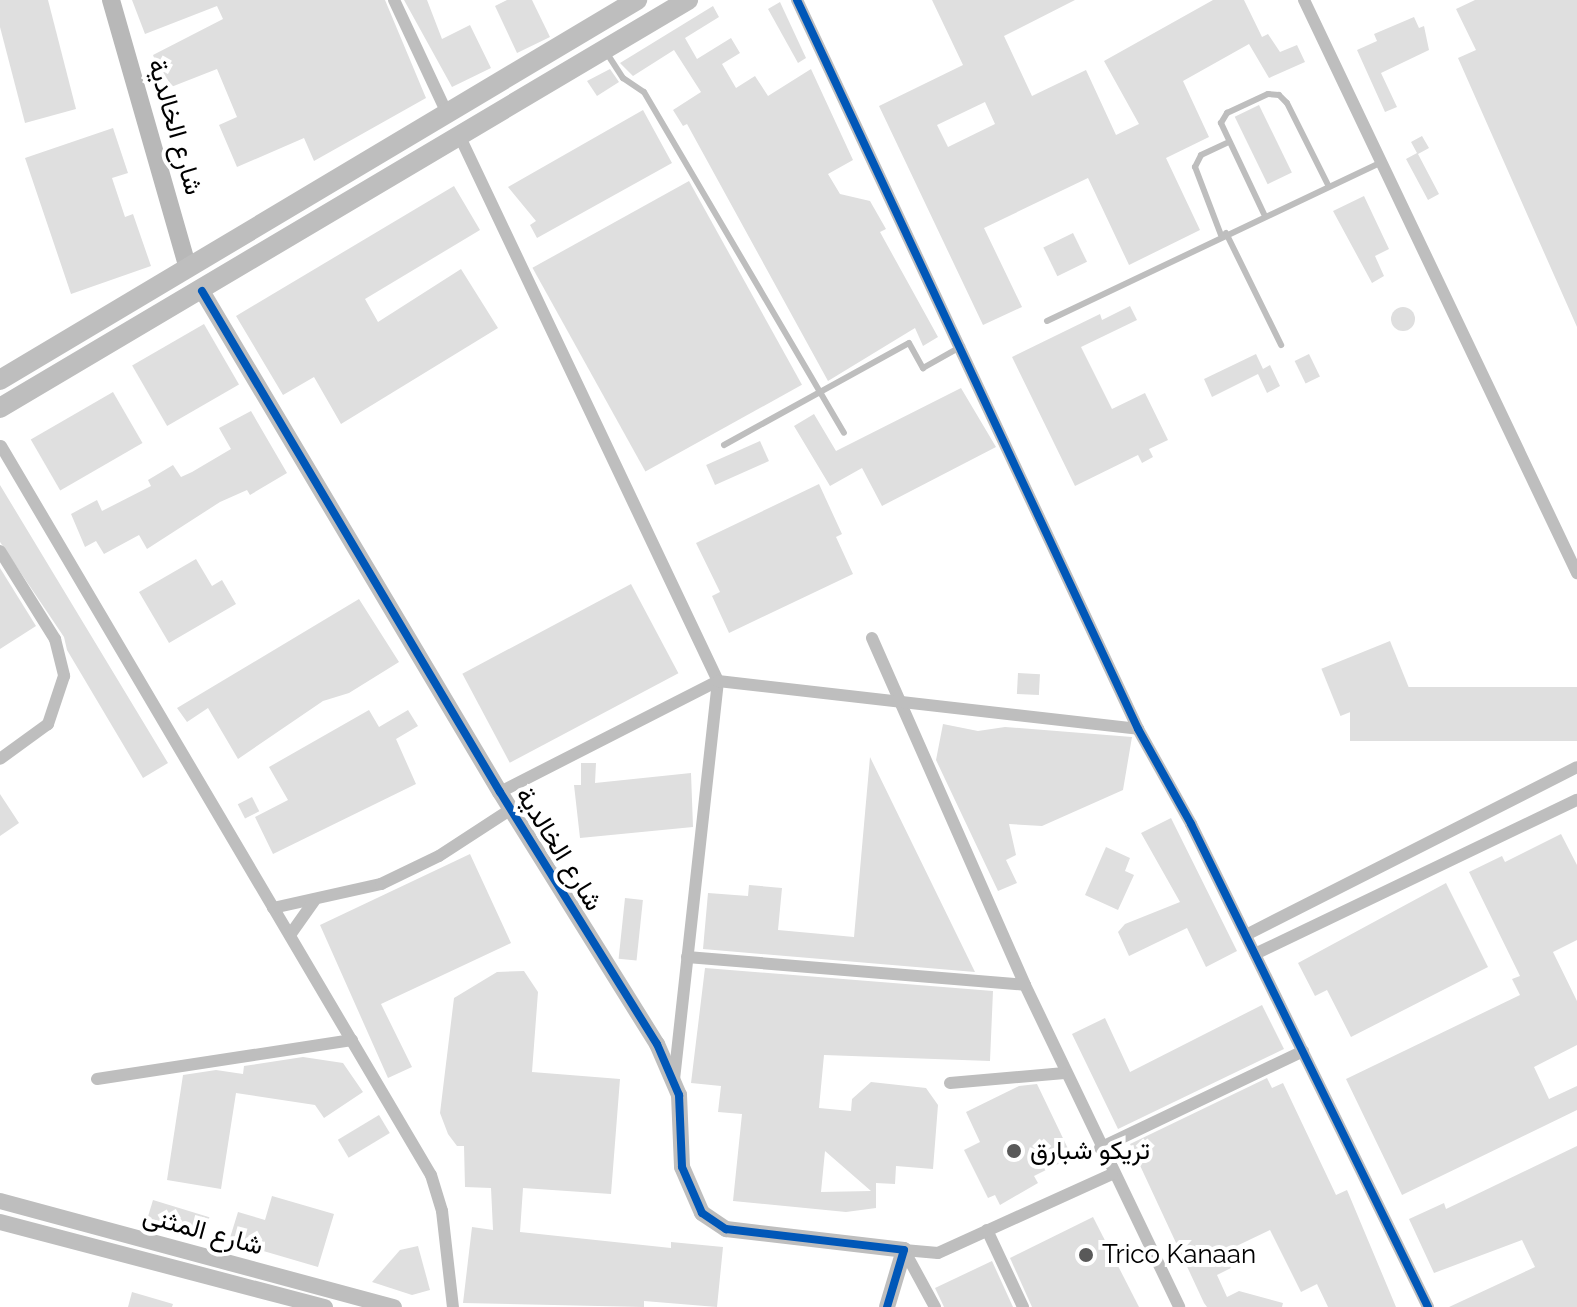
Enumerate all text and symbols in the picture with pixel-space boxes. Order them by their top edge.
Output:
street label: شارع الخالدية [141,55,209,199]
street label: شارع الخالدية [509,781,609,917]
place label: تريكو شبارق [1030,1135,1150,1167]
marker: تريكو شبارق [1005,1142,1023,1160]
street label: شارع المثنى [140,1200,266,1262]
place label: Trico Kanaan [1102,1239,1256,1271]
marker: Trico Kanaan [1077,1246,1095,1264]

